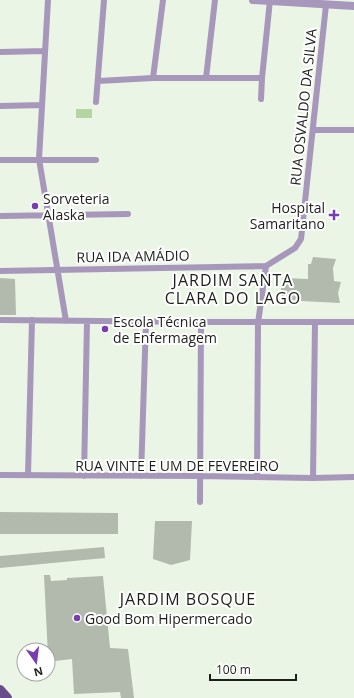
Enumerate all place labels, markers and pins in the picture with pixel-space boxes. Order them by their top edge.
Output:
place label: Sorveteria Alaska [43,189,110,224]
place label: Hospital Samaritano [250,198,325,233]
marker: Sorveteria Alaska [30,201,40,211]
marker: Hospital Samaritano [328,209,340,221]
place label: Escola Técnica de Enfermagem [113,312,217,347]
marker: Escola Técnica de Enfermagem [100,324,110,334]
place label: Good Bom Hipermercado [85,609,252,628]
marker: Good Bom Hipermercado [72,613,82,623]

